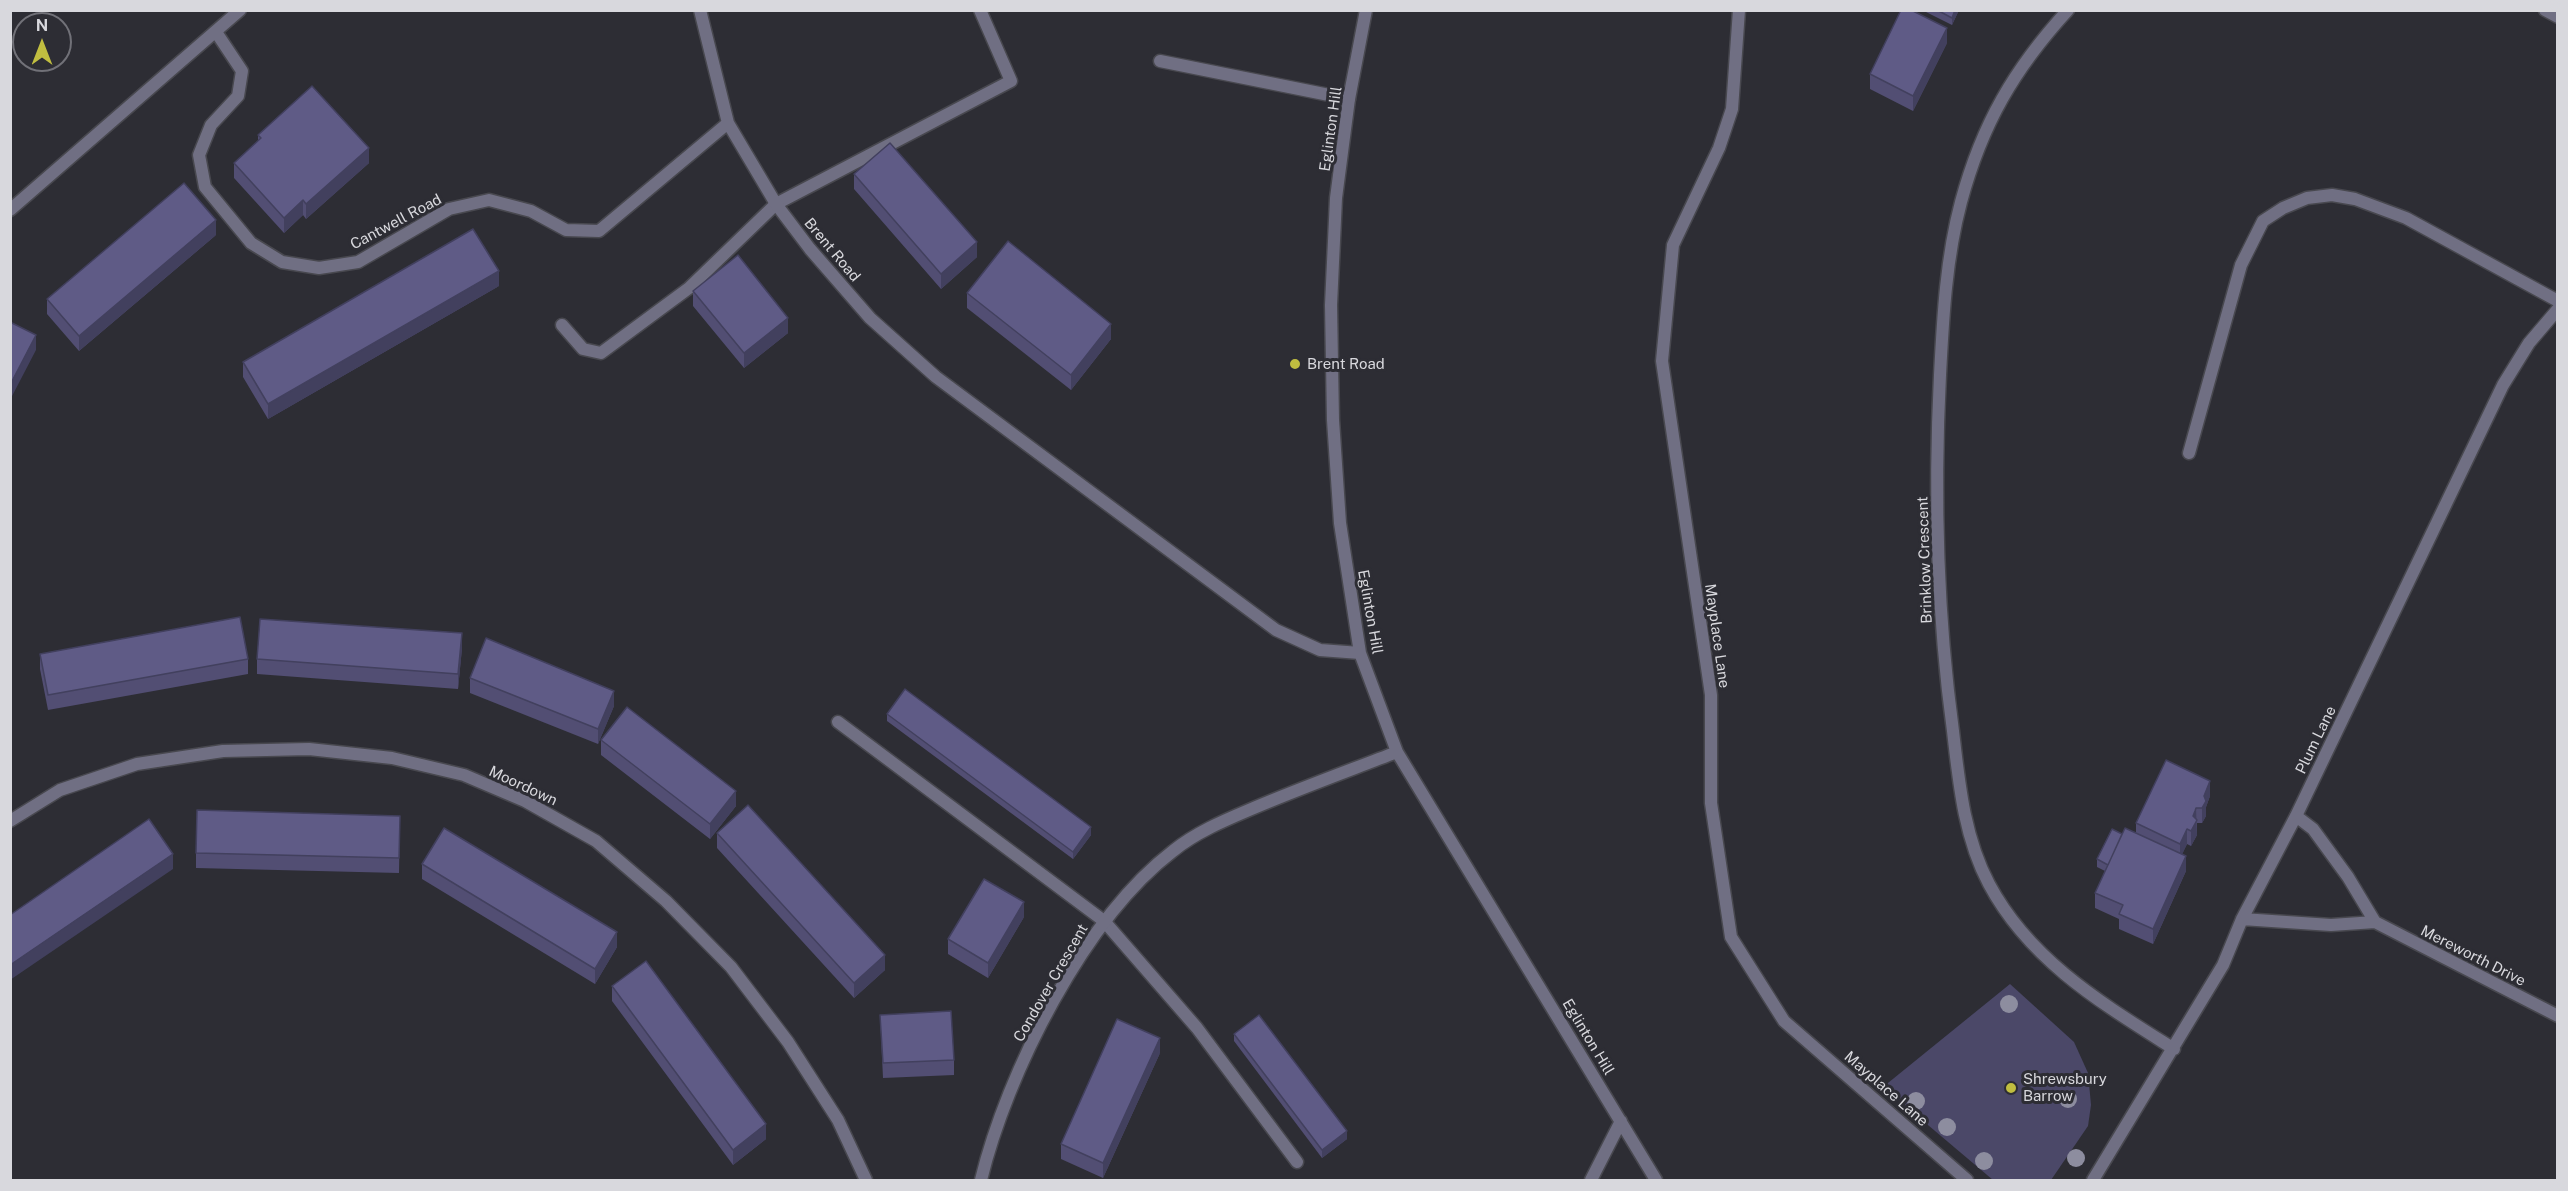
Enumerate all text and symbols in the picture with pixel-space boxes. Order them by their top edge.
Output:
north arrow [12,12,72,72]
text: N [36,16,48,35]
street label: Eglinton Hill [1316,85,1346,173]
street label: Cantwell Road [347,190,445,254]
street label: Brent Road [800,214,864,286]
place label: Brent Road [1307,355,1385,373]
marker: Brent Road [1288,357,1302,371]
street label: Brinklow Crescent [1914,496,1936,624]
street label: Eglinton Hill [1354,568,1386,656]
street label: Mayplace Lane [1701,583,1733,689]
street label: Plum Lane [2292,703,2340,777]
street label: Moordown [486,762,560,810]
street label: Condover Crescent [1010,921,1092,1045]
street label: Mereworth Drive [2417,922,2529,990]
street label: Eglinton Hill [1558,996,1618,1078]
street label: Mayplace Lane [1840,1048,1932,1130]
place label: Shrewsbury Barrow [2023,1070,2107,1105]
marker: Shrewsbury Barrow [2004,1081,2018,1095]

